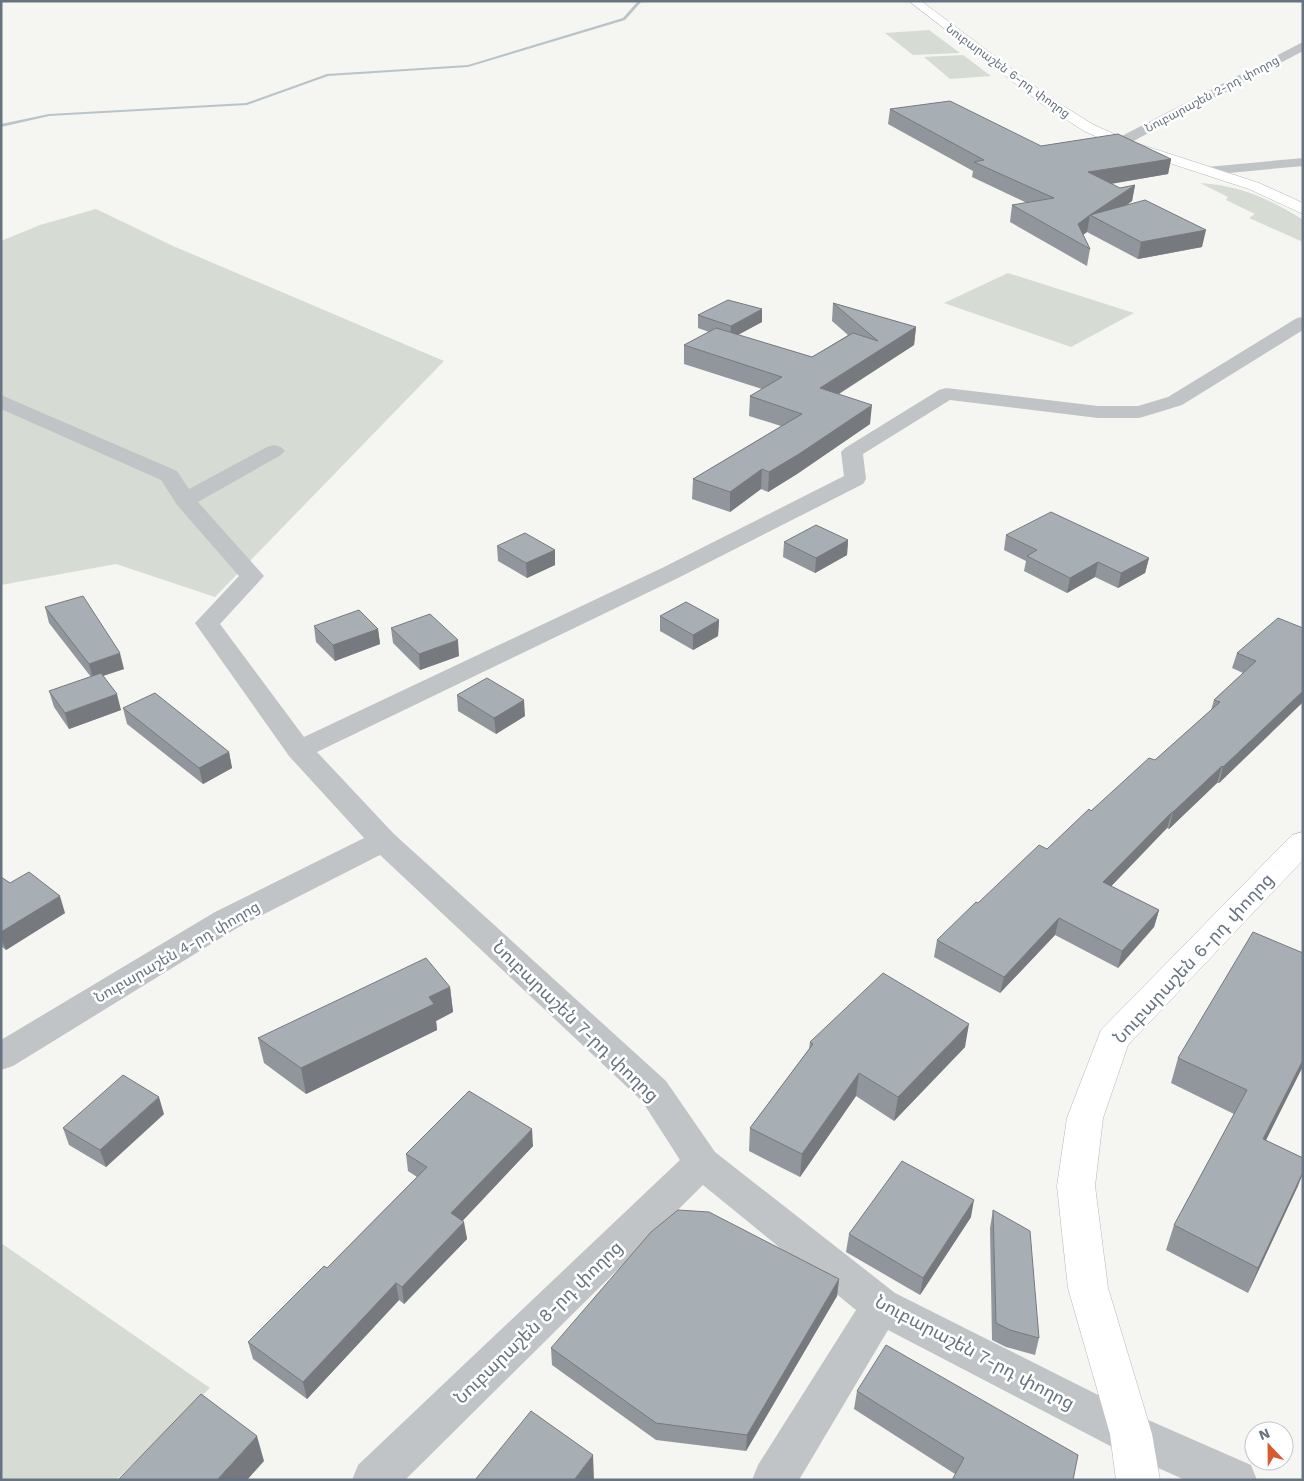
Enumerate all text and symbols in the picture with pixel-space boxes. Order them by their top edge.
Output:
street label: Նուբարաշեն 6-րդ փողոց [943,21,1073,121]
street label: Նուբարաշեն 2-րդ փողոց [1143,53,1281,135]
street label: Նուբարաշեն 6-րդ փողոց [1109,868,1277,1048]
street label: Նուբարաշեն 4-րդ փողոց [91,897,263,1007]
street label: Նուբարաշեն 7-րդ փողոց [489,936,663,1106]
street label: Նուբարաշեն 8-րդ փողոց [450,1236,626,1408]
street label: Նուբարաշեն 7-րդ փողոց [872,1290,1078,1414]
north arrow [1244,1421,1294,1471]
text: N [1256,1425,1272,1443]

